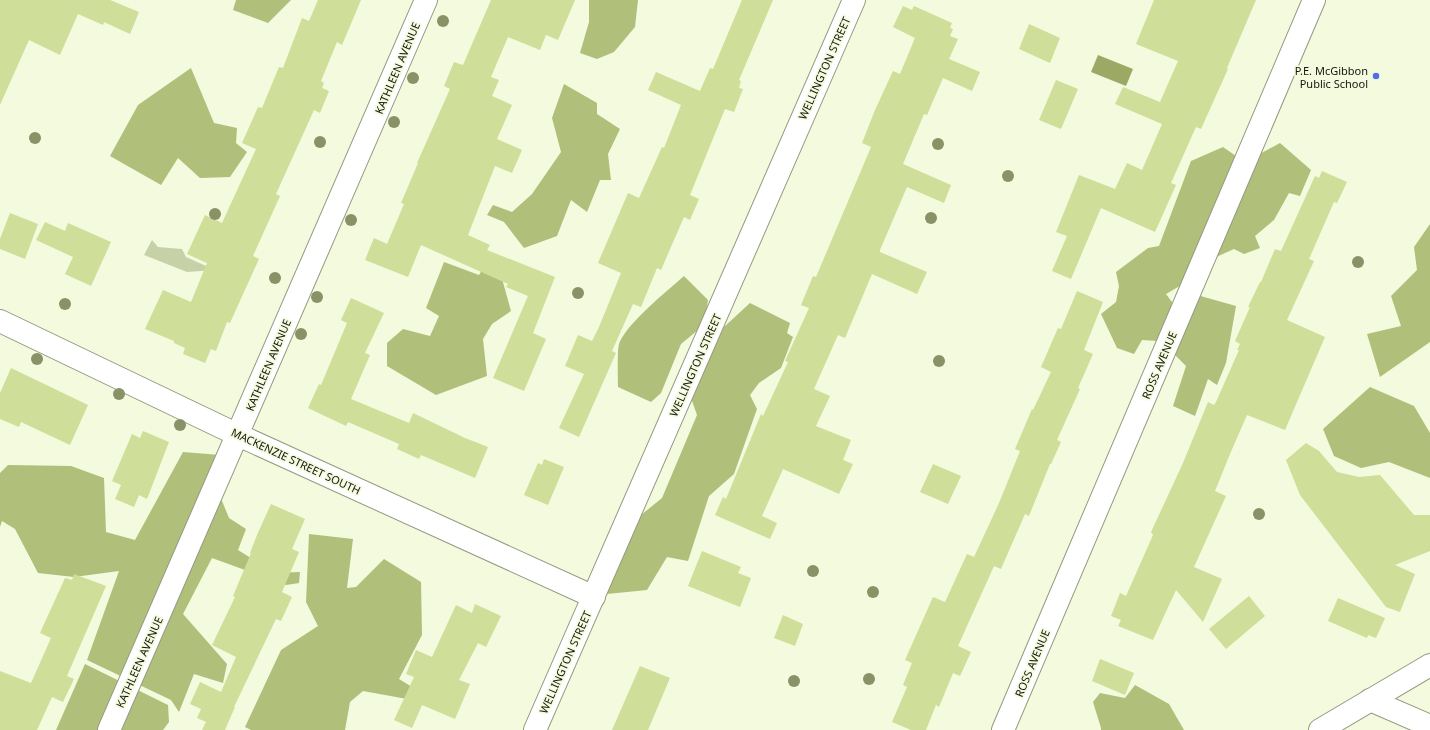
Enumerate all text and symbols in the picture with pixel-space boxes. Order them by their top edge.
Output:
street label: WELLINGTON STREET [795,14,853,122]
street label: KATHLEEN AVENUE [371,20,423,116]
place label: P.E. McGibbon Public School [1295,63,1368,91]
marker: P.E. McGibbon Public School [1371,71,1381,81]
street label: WELLINGTON STREET [666,311,724,419]
street label: KATHLEEN AVENUE [242,317,294,413]
street label: ROSS AVENUE [1138,329,1180,401]
street label: MACKENZIE STREET SOUTH [229,424,363,498]
street label: WELLINGTON STREET [536,608,594,716]
street label: KATHLEEN AVENUE [112,614,166,710]
street label: ROSS AVENUE [1011,627,1053,699]

